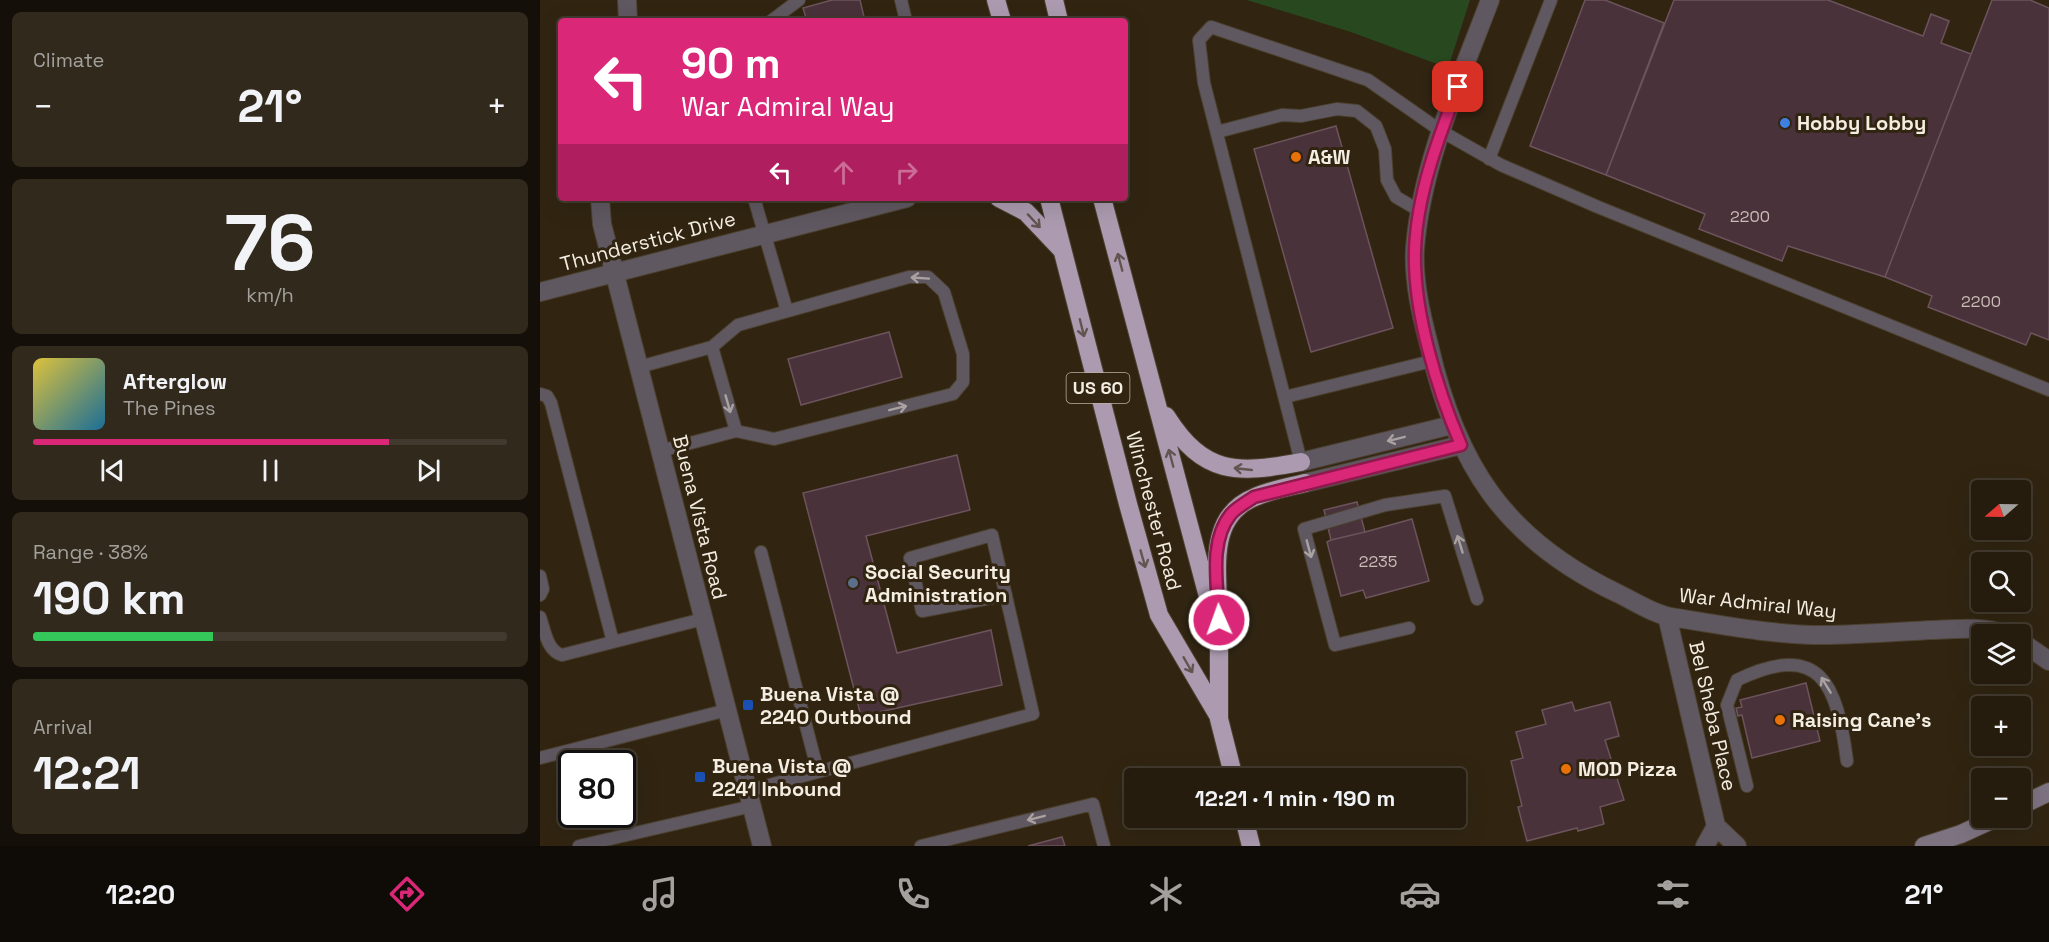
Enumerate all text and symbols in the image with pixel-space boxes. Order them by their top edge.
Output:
text: 90 m [681,37,781,90]
icon: left [582,42,660,120]
text: Climate [33,47,104,73]
pin [1432,61,1483,112]
icon: arrive [1441,70,1474,103]
text: 21° [238,78,302,135]
text: − [33,86,53,128]
text: + [487,86,507,128]
text: War Admiral Way [681,89,895,124]
place label: Hobby Lobby [1797,110,1926,136]
marker: Hobby Lobby [1778,116,1792,130]
place label: A&W [1308,144,1351,170]
marker: A&W [1289,150,1303,164]
icon: left [764,156,797,189]
icon: ahead [827,156,860,189]
icon: right [890,156,923,189]
text: 76 [224,193,316,293]
street label: Thunderstick Drive [557,205,739,277]
house number: 2200 [1730,206,1770,227]
one-way arrow [1027,213,1041,228]
one-way arrow [1113,253,1125,272]
one-way arrow [911,272,930,283]
text: km/h [246,282,294,308]
house number: 2200 [1961,291,2001,312]
one-way arrow [1077,319,1089,338]
text: Afterglow [123,367,227,395]
road number: US 60 [1066,373,1130,403]
one-way arrow [723,394,734,413]
text: The Pines [123,395,216,421]
one-way arrow [888,401,907,413]
street label: Winchester Road [1120,429,1188,593]
street label: Buena Vista Road [667,432,733,602]
one-way arrow [1386,433,1405,445]
one-way arrow [1165,449,1177,468]
icon: previous [96,454,129,487]
icon: pause [254,454,287,487]
icon: next [412,454,445,487]
one-way arrow [1234,463,1254,474]
north arrow [1971,480,2031,540]
map controls [1971,480,2031,828]
one-way arrow [1454,535,1465,554]
text: Range · 38% [33,539,148,565]
one-way arrow [1304,539,1316,558]
one-way arrow [1138,549,1150,568]
house number: 2235 [1359,551,1397,572]
button: search [1971,552,2031,612]
place label: Social Security Administration [865,559,1011,608]
text: 190 km [33,570,186,627]
marker: Social Security Administration [846,576,860,590]
street label: War Admiral Way [1678,582,1838,624]
position arrow [1187,588,1251,652]
button: layers [1971,624,2031,684]
street label: Bel Sheba Place [1683,639,1743,793]
one-way arrow [1183,656,1195,673]
one-way arrow [1819,677,1831,694]
place label: Buena Vista @ 2240 Outbound [760,681,912,730]
button: + [1971,696,2031,756]
marker: Buena Vista @ 2240 Outbound [741,698,755,712]
place label: Raising Cane's [1792,707,1931,733]
marker: Raising Cane's [1773,713,1787,727]
text: Arrival [33,714,92,740]
text: 12:21 [33,745,141,802]
speed limit sign: 80 [558,750,636,828]
place label: Buena Vista @ 2241 Inbound [712,753,852,802]
place label: MOD Pizza [1578,756,1677,782]
marker: MOD Pizza [1559,762,1573,776]
button: − [1971,768,2031,828]
marker: Buena Vista @ 2241 Inbound [693,770,707,784]
text: 12:21 · 1 min · 190 m [1195,784,1395,812]
one-way arrow [1027,812,1046,824]
icon: directions [386,873,428,915]
icon: music [639,873,681,915]
icon: phone [892,873,934,915]
icon: climate [1145,873,1187,915]
icon: car [1399,873,1441,915]
icon: filters [1652,873,1694,915]
text: 12:20 [106,877,175,912]
text: 21° [1905,877,1943,912]

